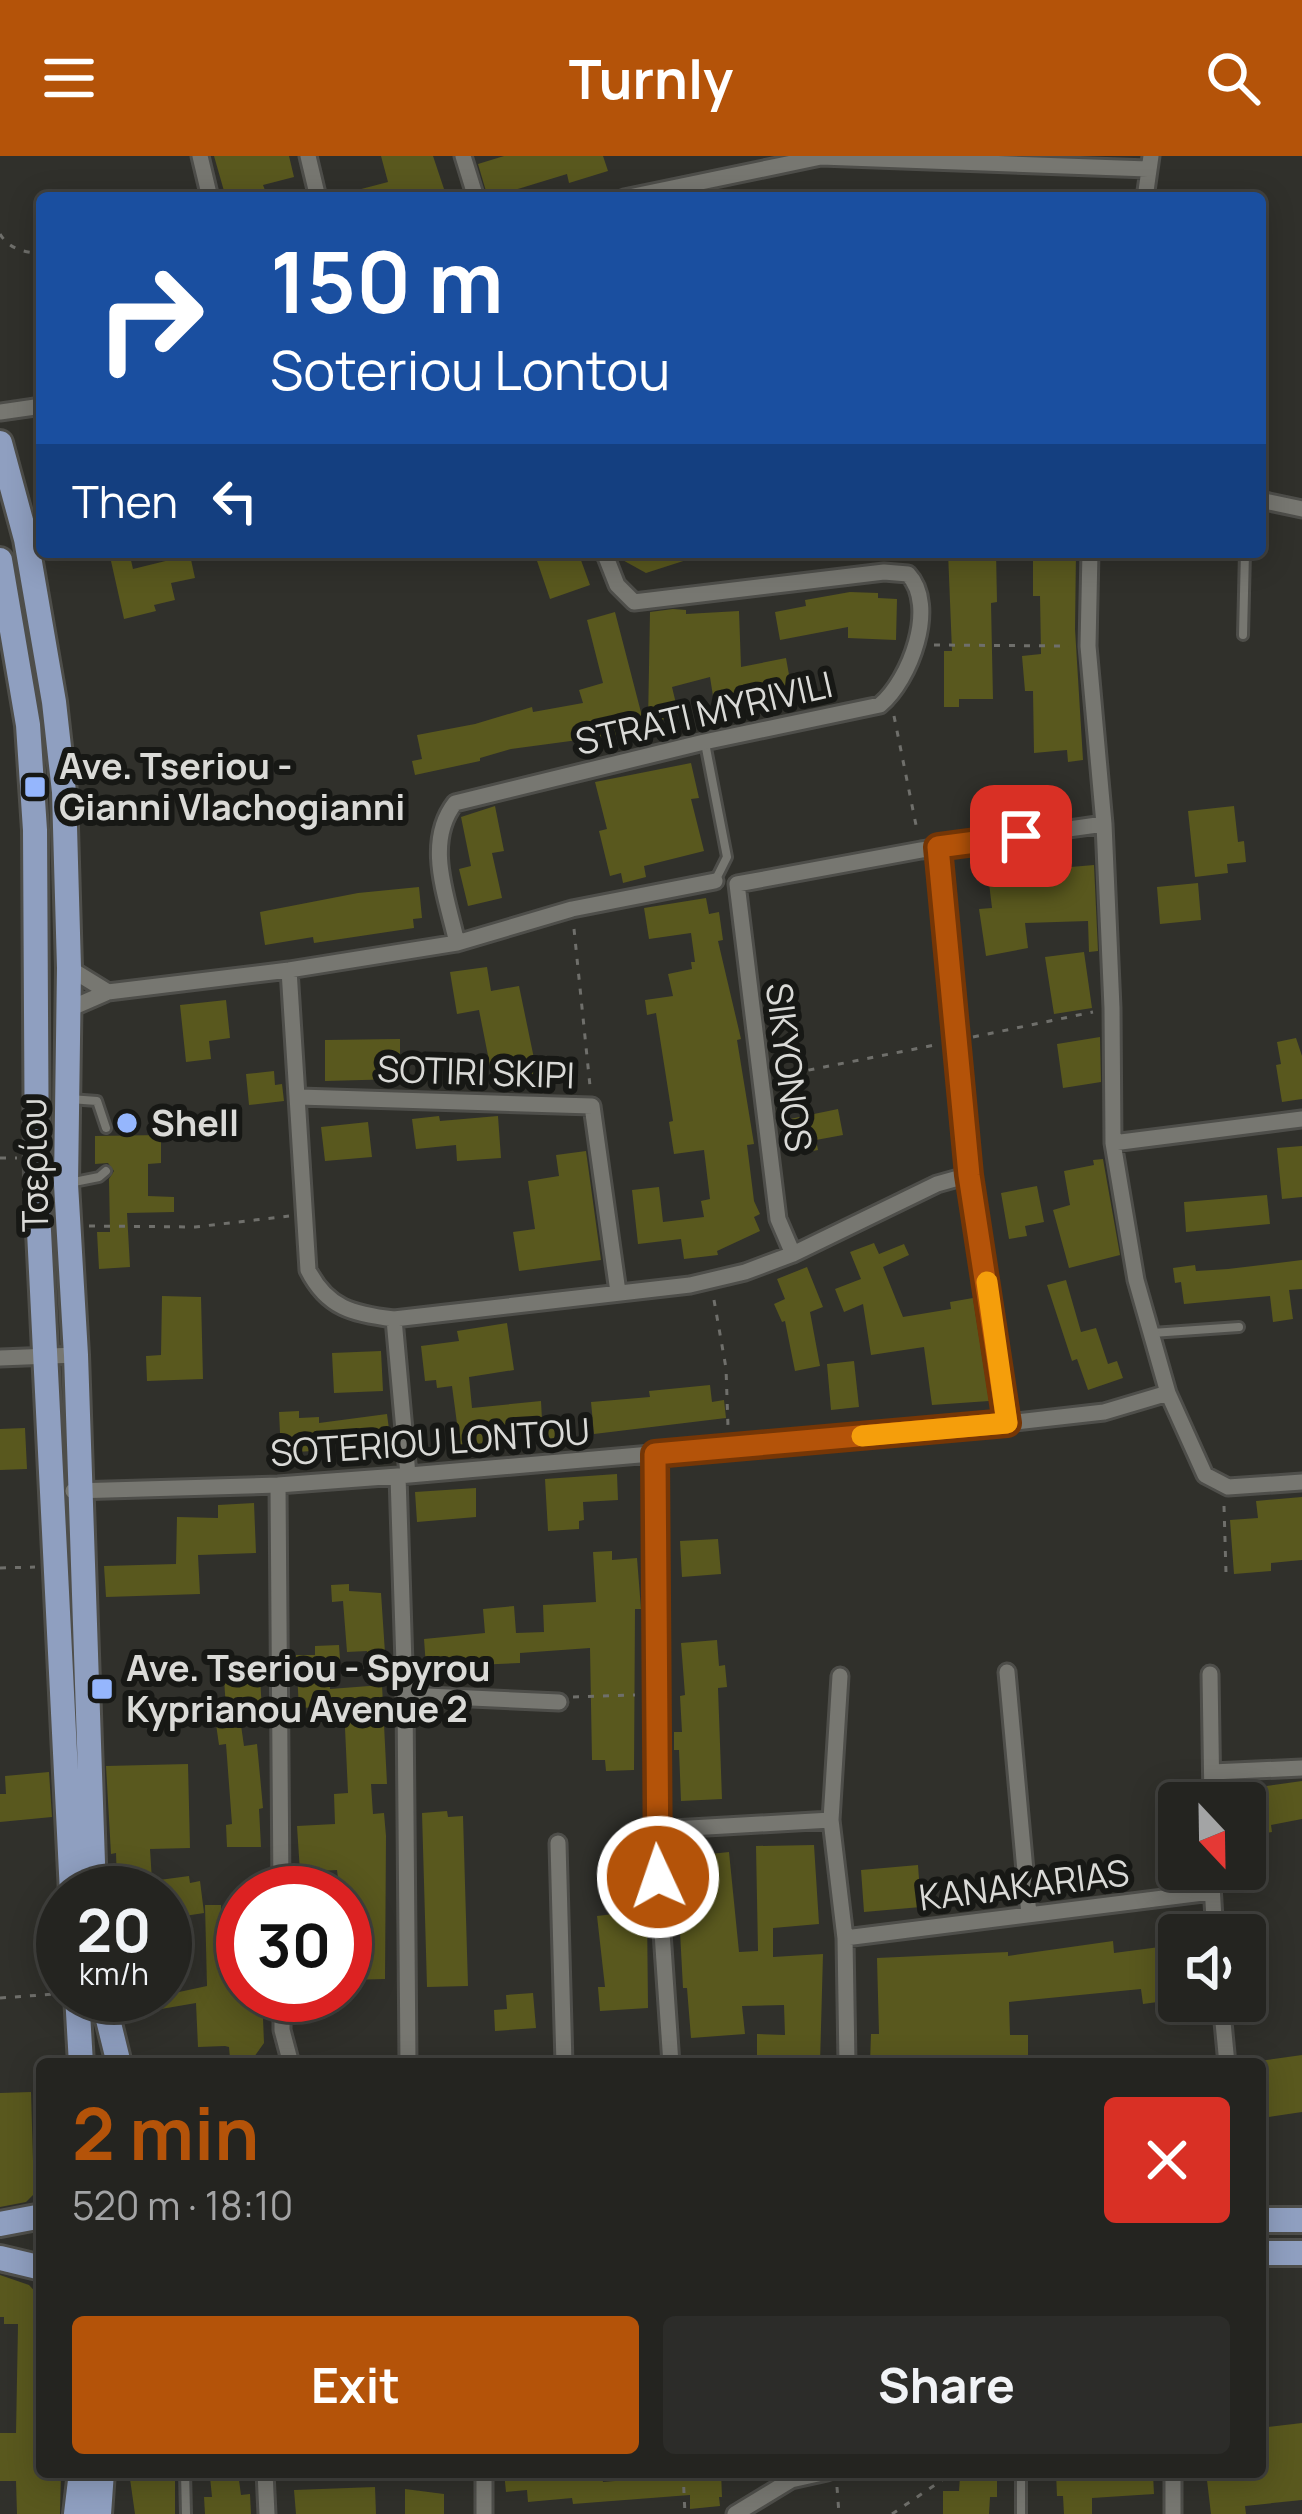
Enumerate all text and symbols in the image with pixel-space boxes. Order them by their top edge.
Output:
text: Turnly [569,41,733,115]
icon: menu [36,45,102,111]
icon: search [1200,45,1266,111]
text: 150 m [270,223,504,338]
icon: right [72,240,228,396]
text: Soteriou Lontou [270,332,670,406]
icon: left [202,468,268,534]
text: Then [72,470,178,532]
street label: STRATI MYRIVILI [571,659,837,766]
place label: Ave. Tseriou - Gianni Vlachogianni [59,741,405,831]
marker: Ave. Tseriou - Gianni Vlachogianni [22,774,48,800]
pin [970,785,1072,887]
icon: arrive [988,803,1054,869]
street label: SIKYONOS [755,980,824,1154]
street label: SOTIRI SKIPI [376,1044,576,1099]
street label: Τσερίου [8,1098,59,1232]
place label: Shell [151,1098,239,1147]
marker: Shell [114,1110,140,1136]
street label: SOTERIOU LONTOU [269,1406,591,1477]
place label: Ave. Tseriou - Spyrou Kyprianou Avenue 2 [126,1643,491,1733]
marker: Ave. Tseriou - Spyrou Kyprianou Avenue 2 [89,1676,115,1702]
north arrow [1158,1782,1266,1890]
map controls [1158,1782,1266,2022]
position arrow [595,1814,721,1940]
street label: KANAKARIAS [916,1847,1132,1922]
speed limit sign: 30 [216,1866,372,2022]
text: 20 [76,1888,152,1970]
button: sound [1158,1914,1266,2022]
text: km/h [79,1953,149,1994]
text: 2 min [72,2083,259,2182]
button: close [1104,2097,1230,2223]
text: 520 m · 18:10 [72,2178,293,2232]
button: Exit [72,2316,639,2454]
button: Share [663,2316,1230,2454]

